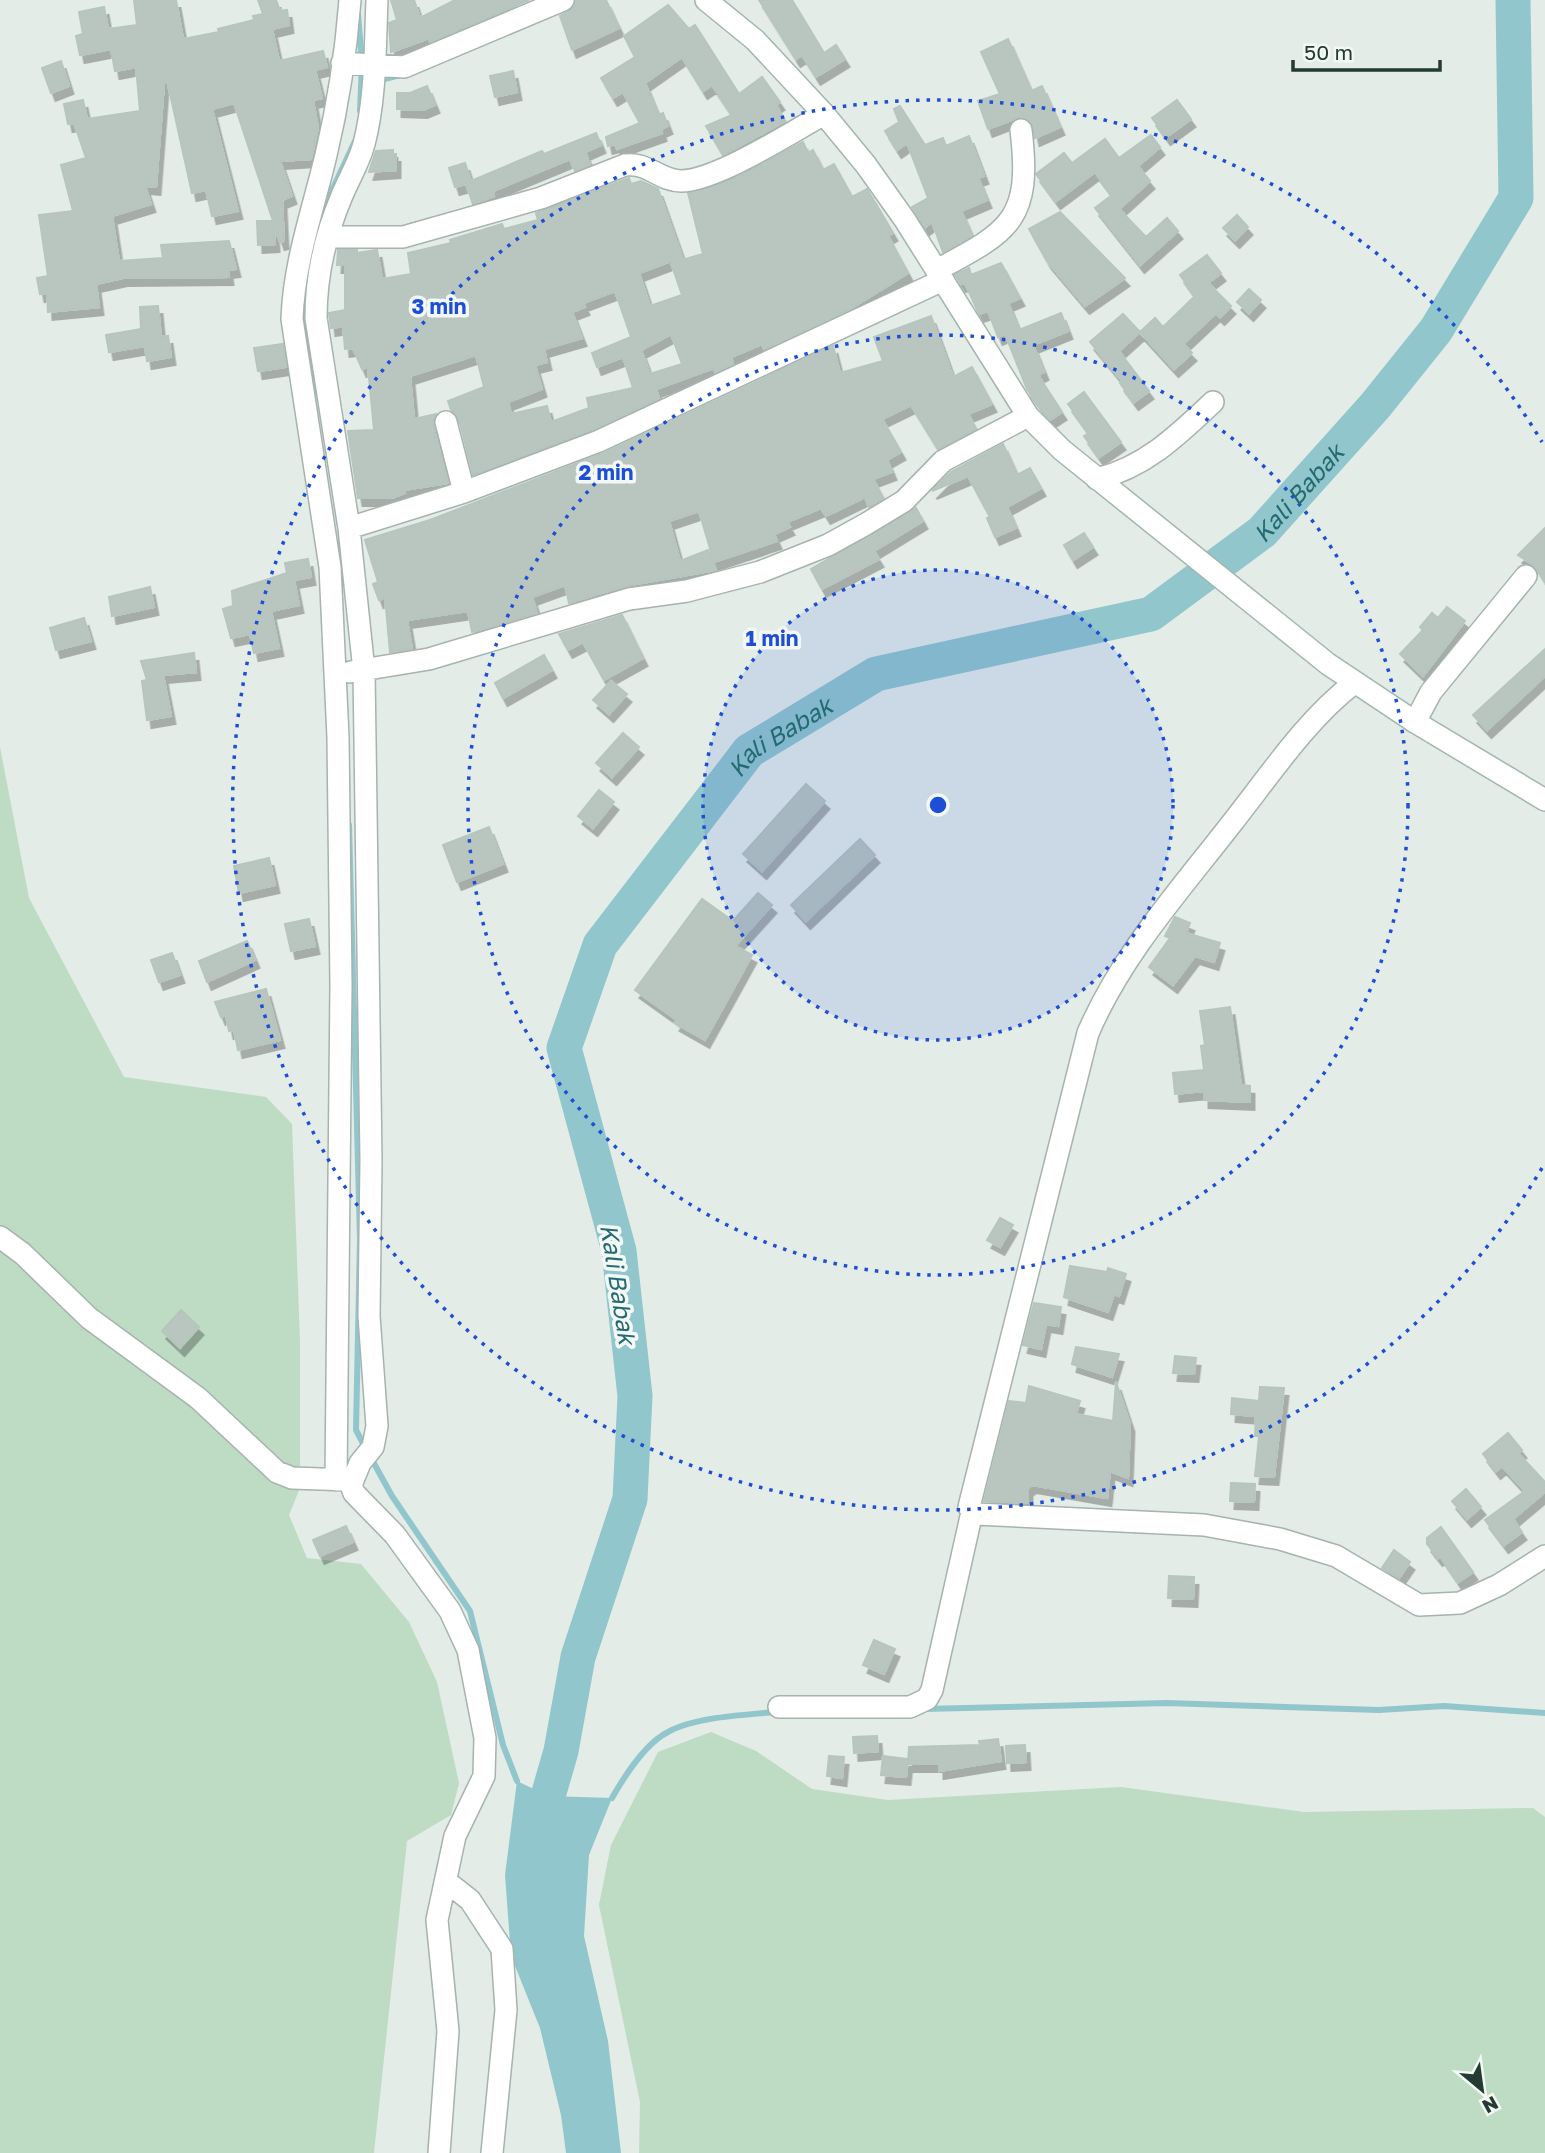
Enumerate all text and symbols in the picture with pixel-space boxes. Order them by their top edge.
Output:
scale bar [1293,28,1440,72]
text: 50 m [1304,39,1353,65]
text: 3 min [412,293,466,319]
water label: Kali Babak [1246,436,1351,547]
text: 2 min [579,459,633,485]
text: 1 min [746,625,798,651]
water label: Kali Babak [721,689,839,782]
centre of rings [926,793,950,817]
water label: Kali Babak [595,1222,643,1349]
north arrow [1447,2055,1517,2125]
text: N [1479,2092,1502,2119]

